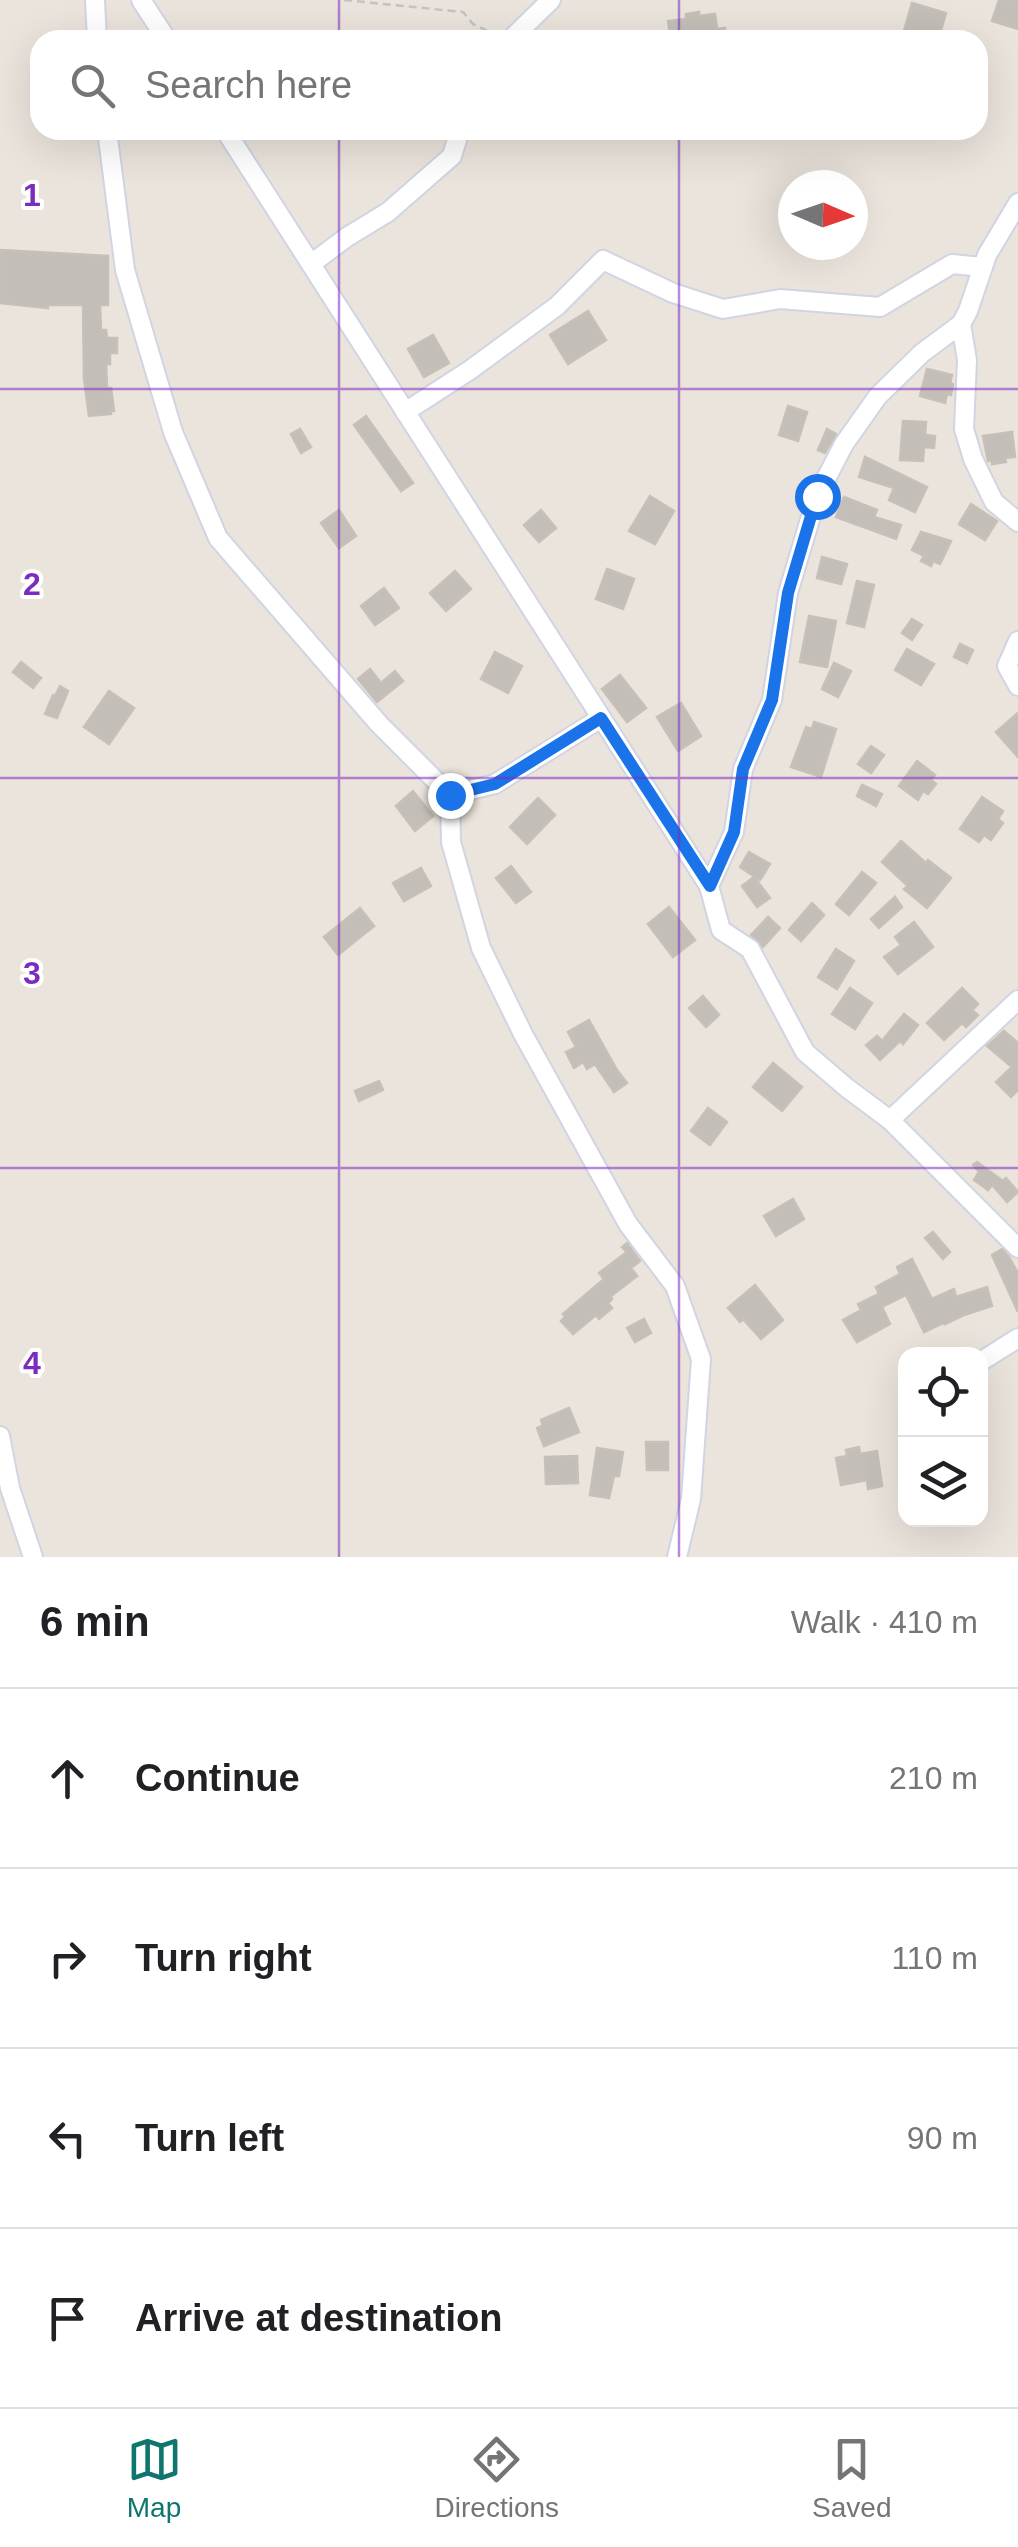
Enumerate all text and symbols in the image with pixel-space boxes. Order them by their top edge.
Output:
search box [30,30,988,140]
icon: search [65,58,120,113]
text: Search here [145,64,352,106]
north arrow [778,170,868,260]
text: 1 [23,177,41,213]
route start [795,474,841,520]
text: 2 [23,566,41,602]
route end [428,773,474,819]
text: 3 [23,955,41,991]
text: 4 [23,1345,41,1381]
map controls [898,1347,988,1527]
button: locate [898,1347,988,1437]
button: layers [898,1437,988,1527]
text: 6 min [40,1598,150,1645]
text: Walk · 410 m [791,1604,978,1640]
icon: ahead [40,1751,95,1806]
text: Continue [135,1757,300,1799]
text: 210 m [889,1760,978,1796]
icon: right [40,1931,95,1986]
text: Turn right [135,1937,312,1979]
text: 110 m [891,1940,978,1976]
icon: left [40,2111,95,2166]
text: Turn left [135,2117,284,2159]
text: 90 m [907,2120,978,2156]
icon: arrive [40,2291,95,2346]
text: Arrive at destination [135,2297,502,2339]
tab: Map [127,2432,182,2524]
tab: Directions [435,2432,559,2524]
tab: Saved [812,2432,891,2524]

